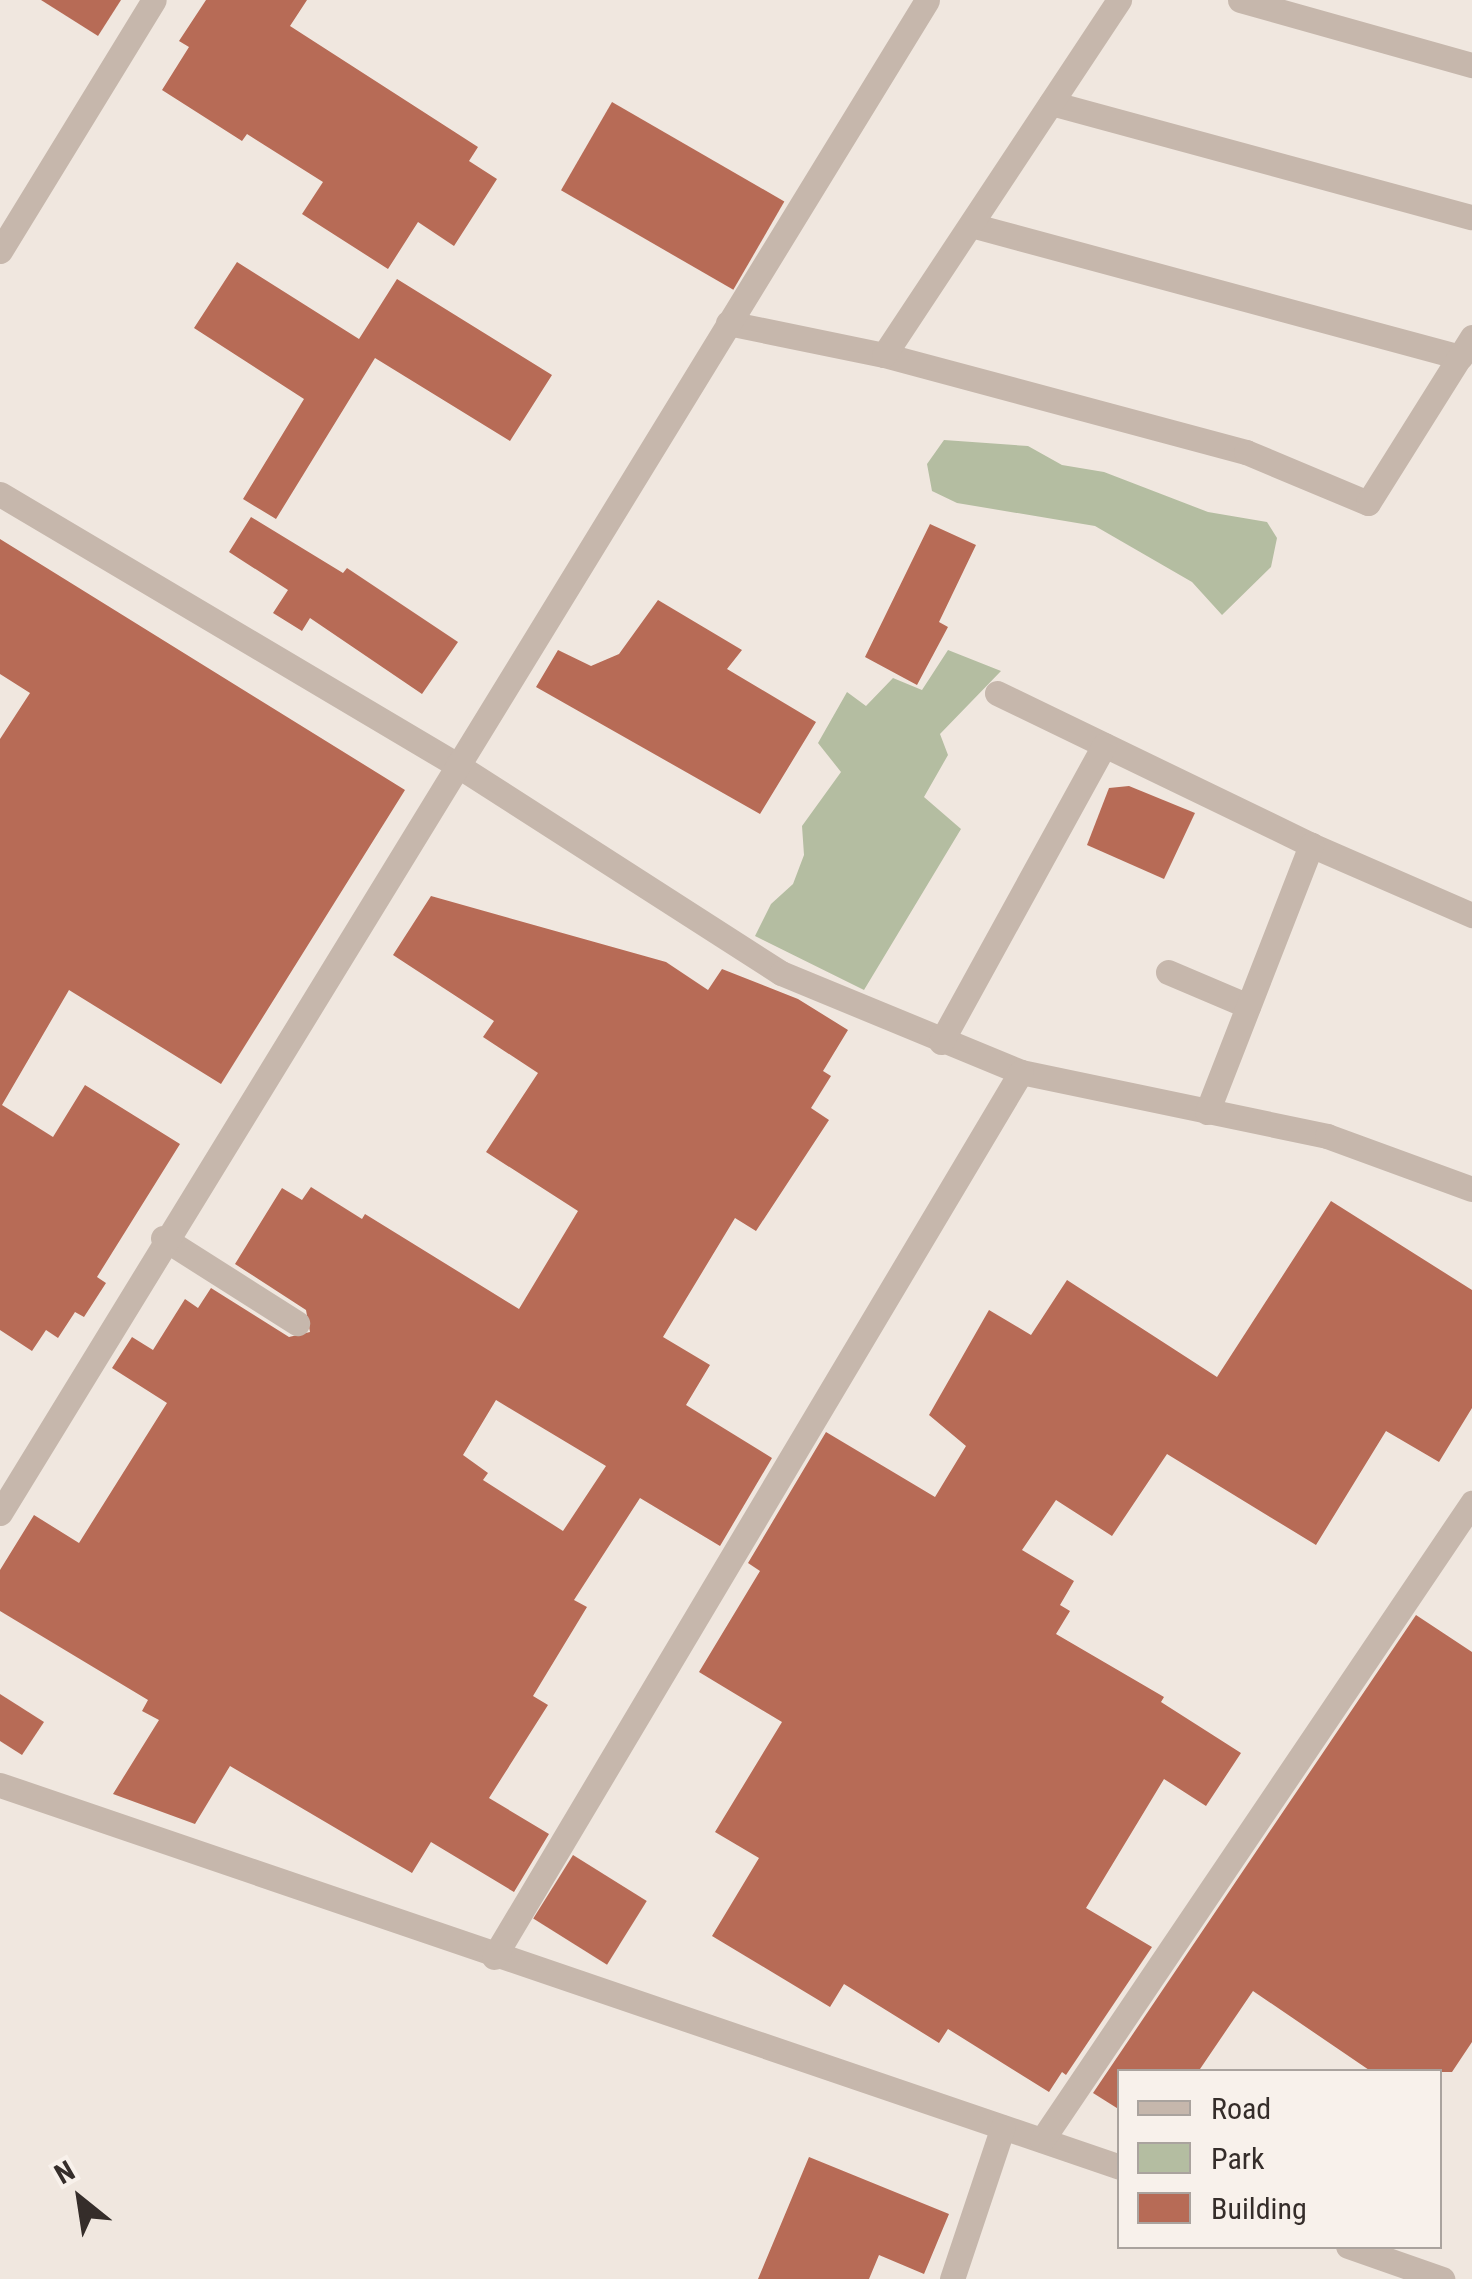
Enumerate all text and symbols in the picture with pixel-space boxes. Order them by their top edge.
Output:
legend [1117,2069,1442,2249]
text: Road [1211,2091,1271,2126]
text: Park [1211,2141,1265,2176]
north arrow [30,2149,130,2249]
text: N [49,2154,80,2191]
text: Building [1211,2191,1307,2226]

